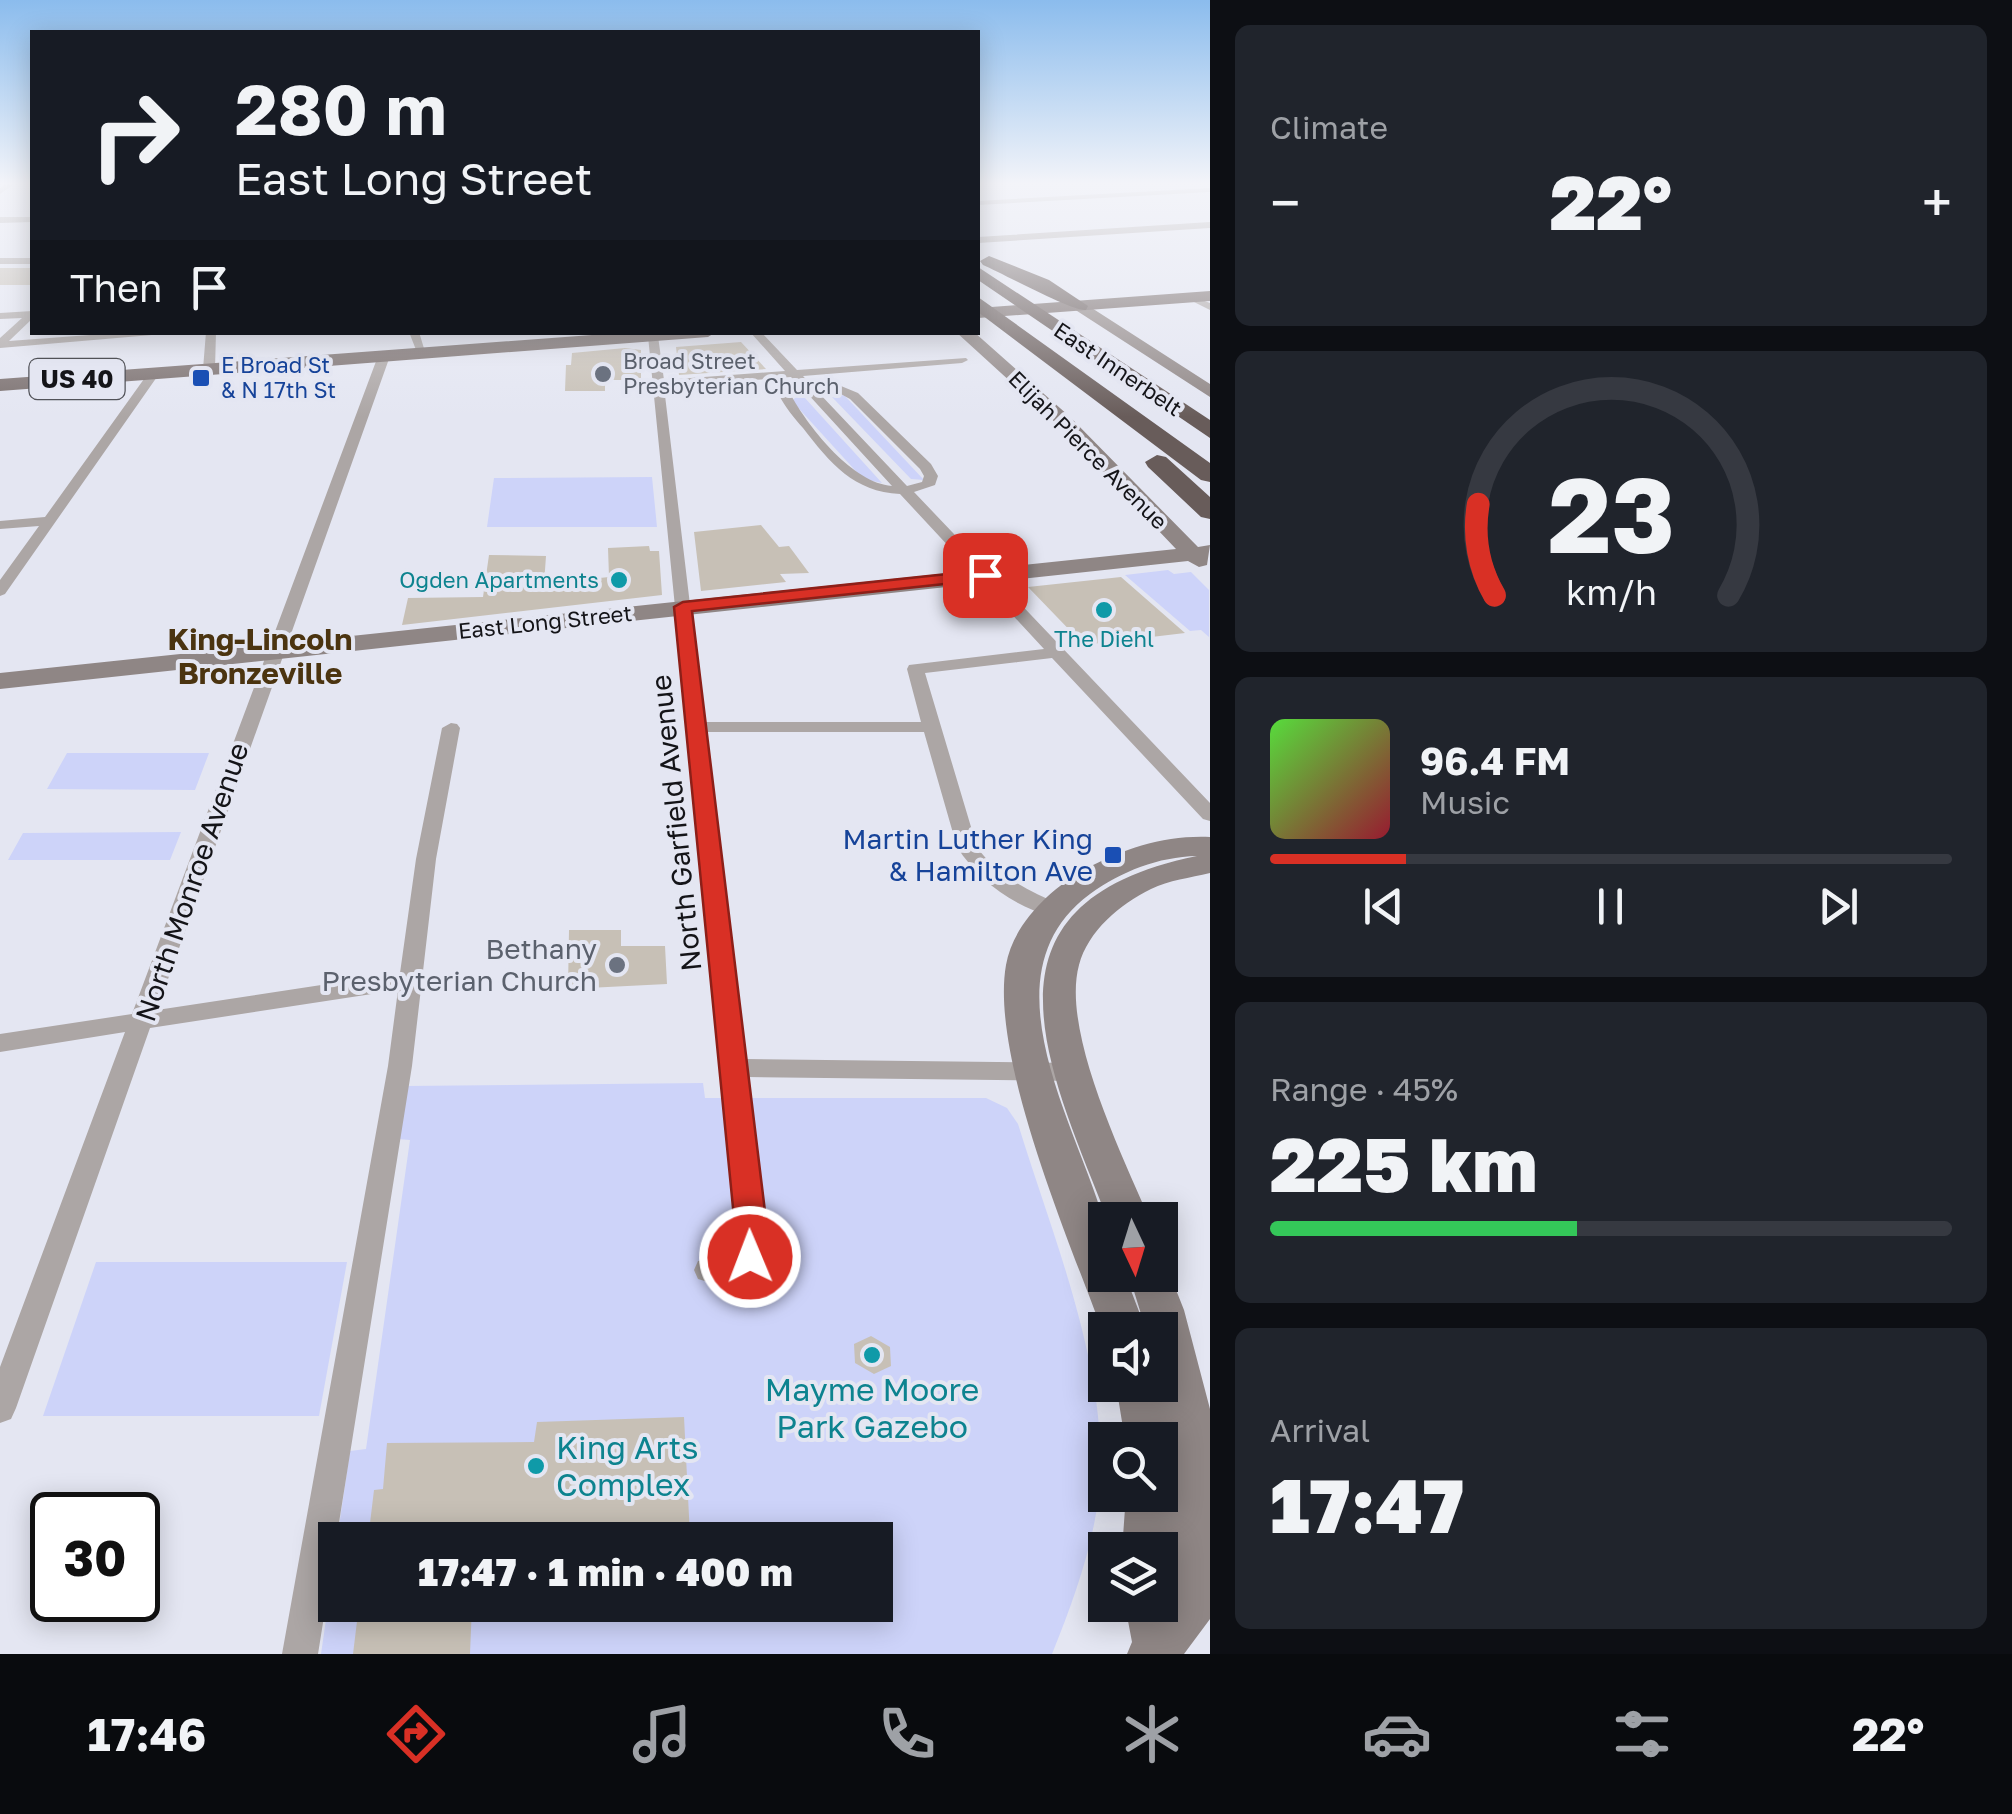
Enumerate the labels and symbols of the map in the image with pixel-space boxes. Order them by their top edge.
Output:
street label: East Innerbelt [1049,316,1187,421]
place label: Broad Street Presbyterian Church [623,347,839,399]
place label: E Broad St & N 17th St [221,351,336,403]
road number: US 40 [30,359,124,399]
marker: Broad Street Presbyterian Church [592,363,614,385]
street label: Elijah Pierce Avenue [1003,365,1173,535]
marker: E Broad St & N 17th St [190,367,212,389]
pin [943,533,1028,618]
place label: Ogden Apartments [399,566,599,593]
marker: Ogden Apartments [608,569,630,591]
street label: East Long Street [457,599,633,644]
marker: The Diehl [1093,599,1115,621]
district label: King-Lincoln Bronzeville [168,621,352,691]
place label: The Diehl [1054,625,1154,652]
street label: North Garfield Avenue [644,673,707,973]
street label: North Monroe Avenue [128,738,255,1026]
place label: Martin Luther King & Hamilton Ave [843,822,1093,887]
marker: Martin Luther King & Hamilton Ave [1102,844,1124,866]
place label: Bethany Presbyterian Church [322,932,597,997]
marker: Bethany Presbyterian Church [606,954,628,976]
north arrow [1088,1202,1178,1292]
position arrow [698,1205,802,1309]
marker: Mayme Moore Park Gazebo [861,1344,883,1366]
place label: Mayme Moore Park Gazebo [765,1370,979,1445]
place label: King Arts Complex [556,1428,698,1503]
marker: King Arts Complex [525,1455,547,1477]
speed limit sign: 30 [30,1492,160,1622]

